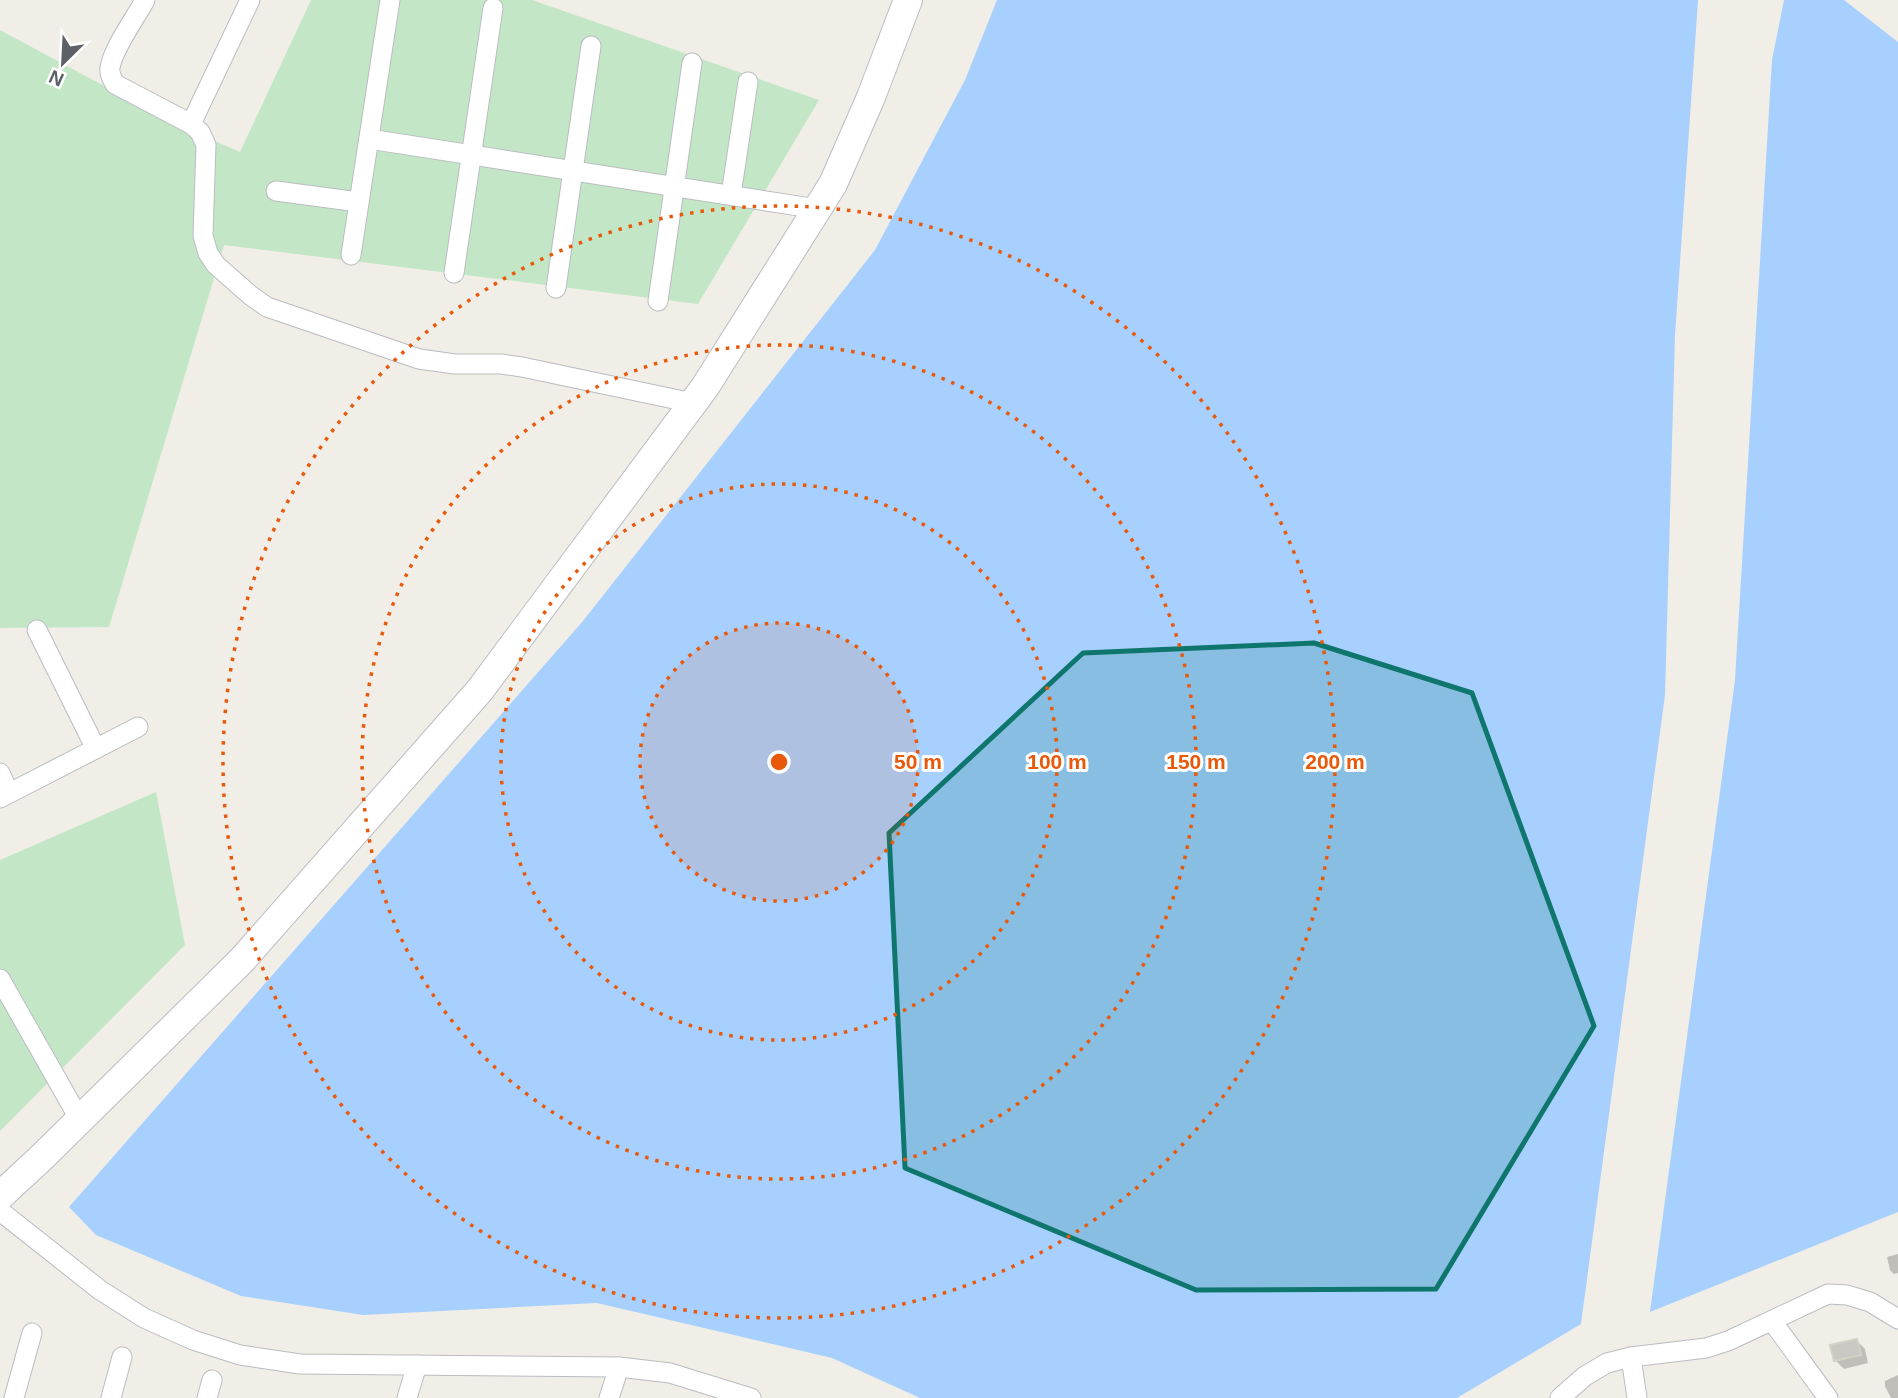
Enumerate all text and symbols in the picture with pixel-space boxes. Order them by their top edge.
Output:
north arrow [28,28,98,98]
text: N [46,66,67,90]
centre of rings [767,750,791,774]
text: 50 m [894,750,942,773]
text: 100 m [1027,750,1087,773]
text: 150 m [1166,750,1226,773]
text: 200 m [1305,750,1365,773]

